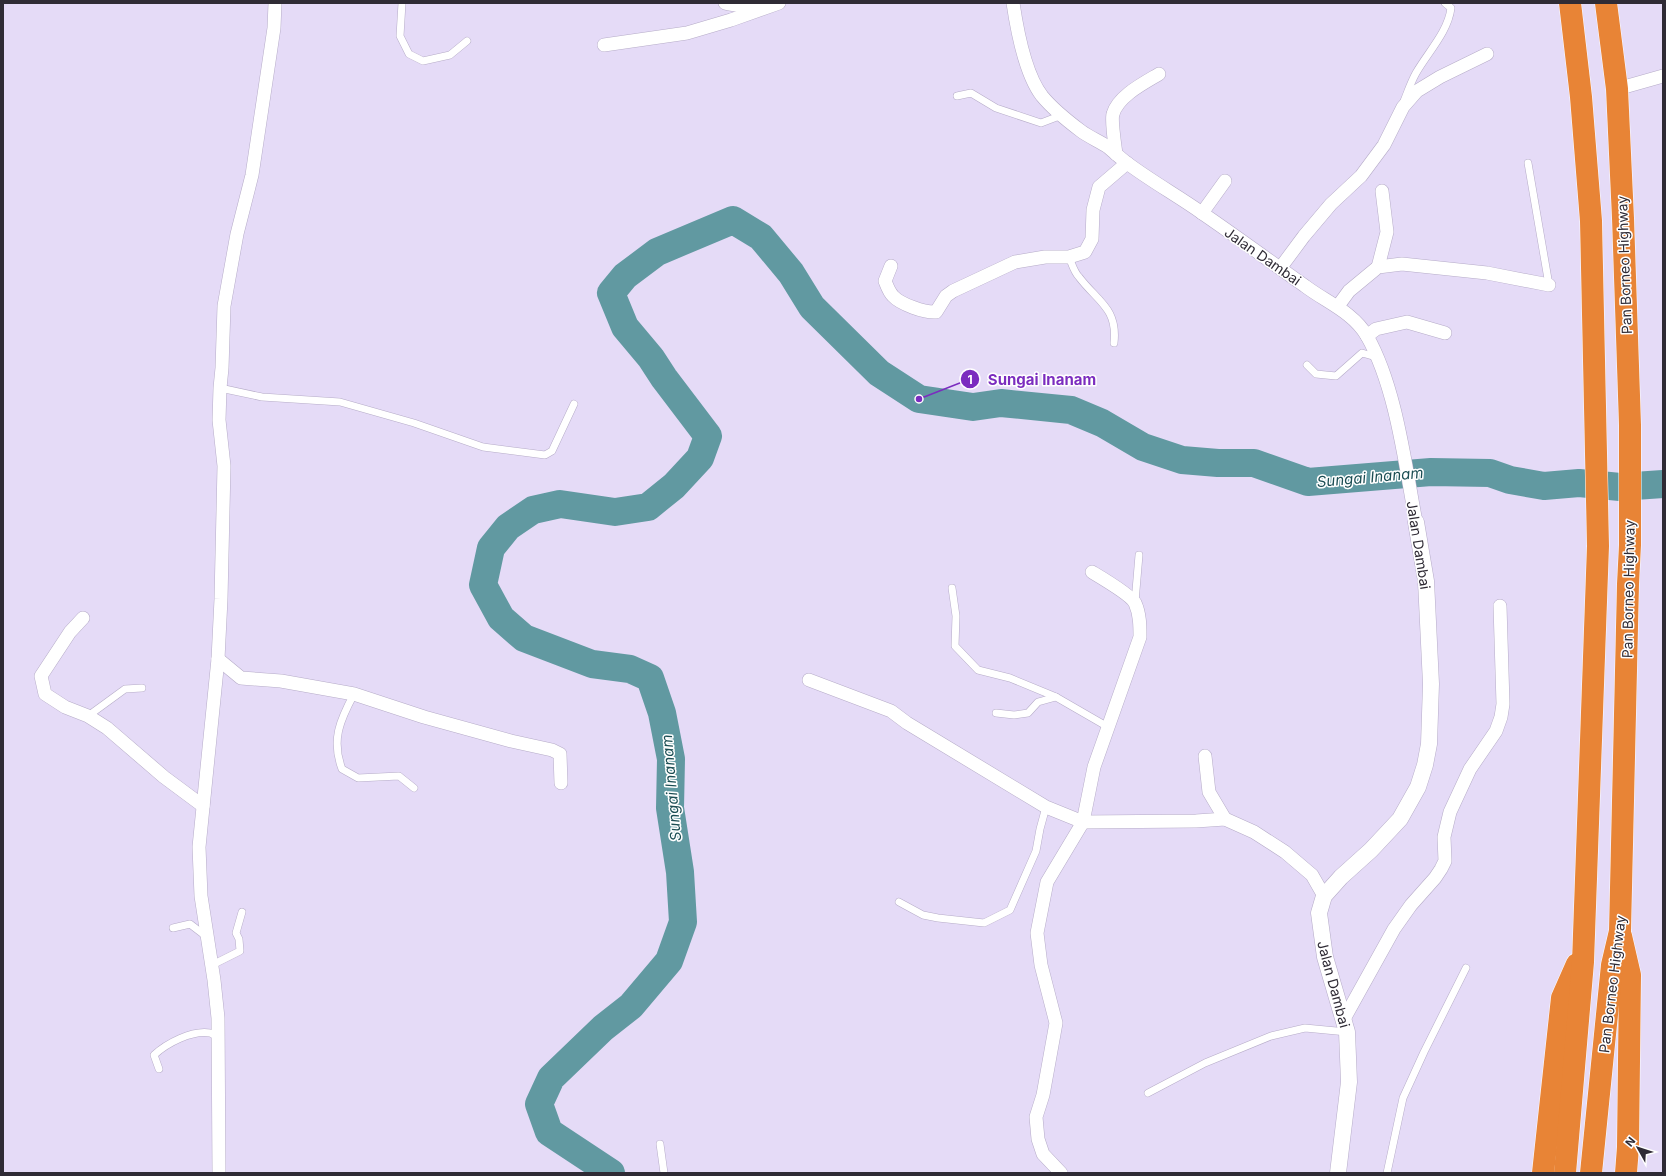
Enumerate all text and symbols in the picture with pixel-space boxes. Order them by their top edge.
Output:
street label: Pan Borneo Highway [1613,195,1635,334]
street label: Jalan Dambai [1221,223,1305,289]
callout: Sungai Inanam [960,366,1105,393]
text: Sungai Inanam [988,370,1096,389]
text: 1 [967,372,973,387]
water label: Sungai Inanam [1316,463,1424,491]
street label: Jalan Dambai [1404,499,1434,591]
street label: Pan Borneo Highway [1618,520,1638,658]
water label: Sungai Inanam [657,734,685,842]
street label: Pan Borneo Highway [1595,914,1629,1054]
street label: Jalan Dambai [1314,939,1354,1029]
north arrow [1618,1128,1658,1168]
text: N [1622,1134,1638,1149]

